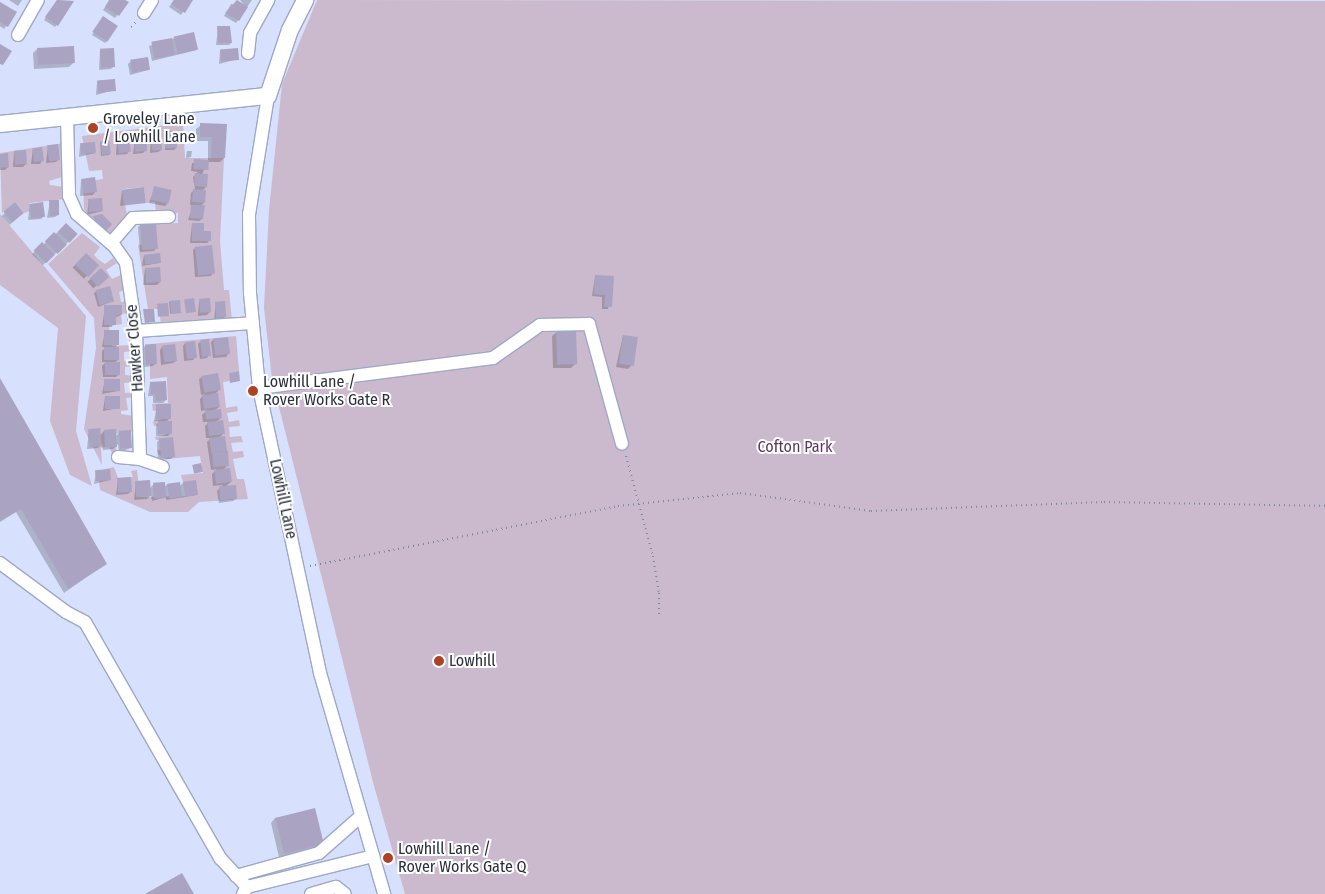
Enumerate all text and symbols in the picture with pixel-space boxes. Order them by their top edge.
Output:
place label: Groveley Lane / Lowhill Lane [103,109,196,147]
marker: Groveley Lane / Lowhill Lane [87,122,99,134]
street label: Hawker Close [122,304,148,392]
place label: Lowhill Lane / Rover Works Gate R [263,372,390,410]
marker: Lowhill Lane / Rover Works Gate R [247,385,259,397]
park label: Cofton Park [757,437,833,457]
street label: Lowhill Lane [265,457,301,541]
place label: Lowhill [449,651,496,671]
marker: Lowhill [433,655,445,667]
place label: Lowhill Lane / Rover Works Gate Q [398,839,527,877]
marker: Lowhill Lane / Rover Works Gate Q [382,852,394,864]

